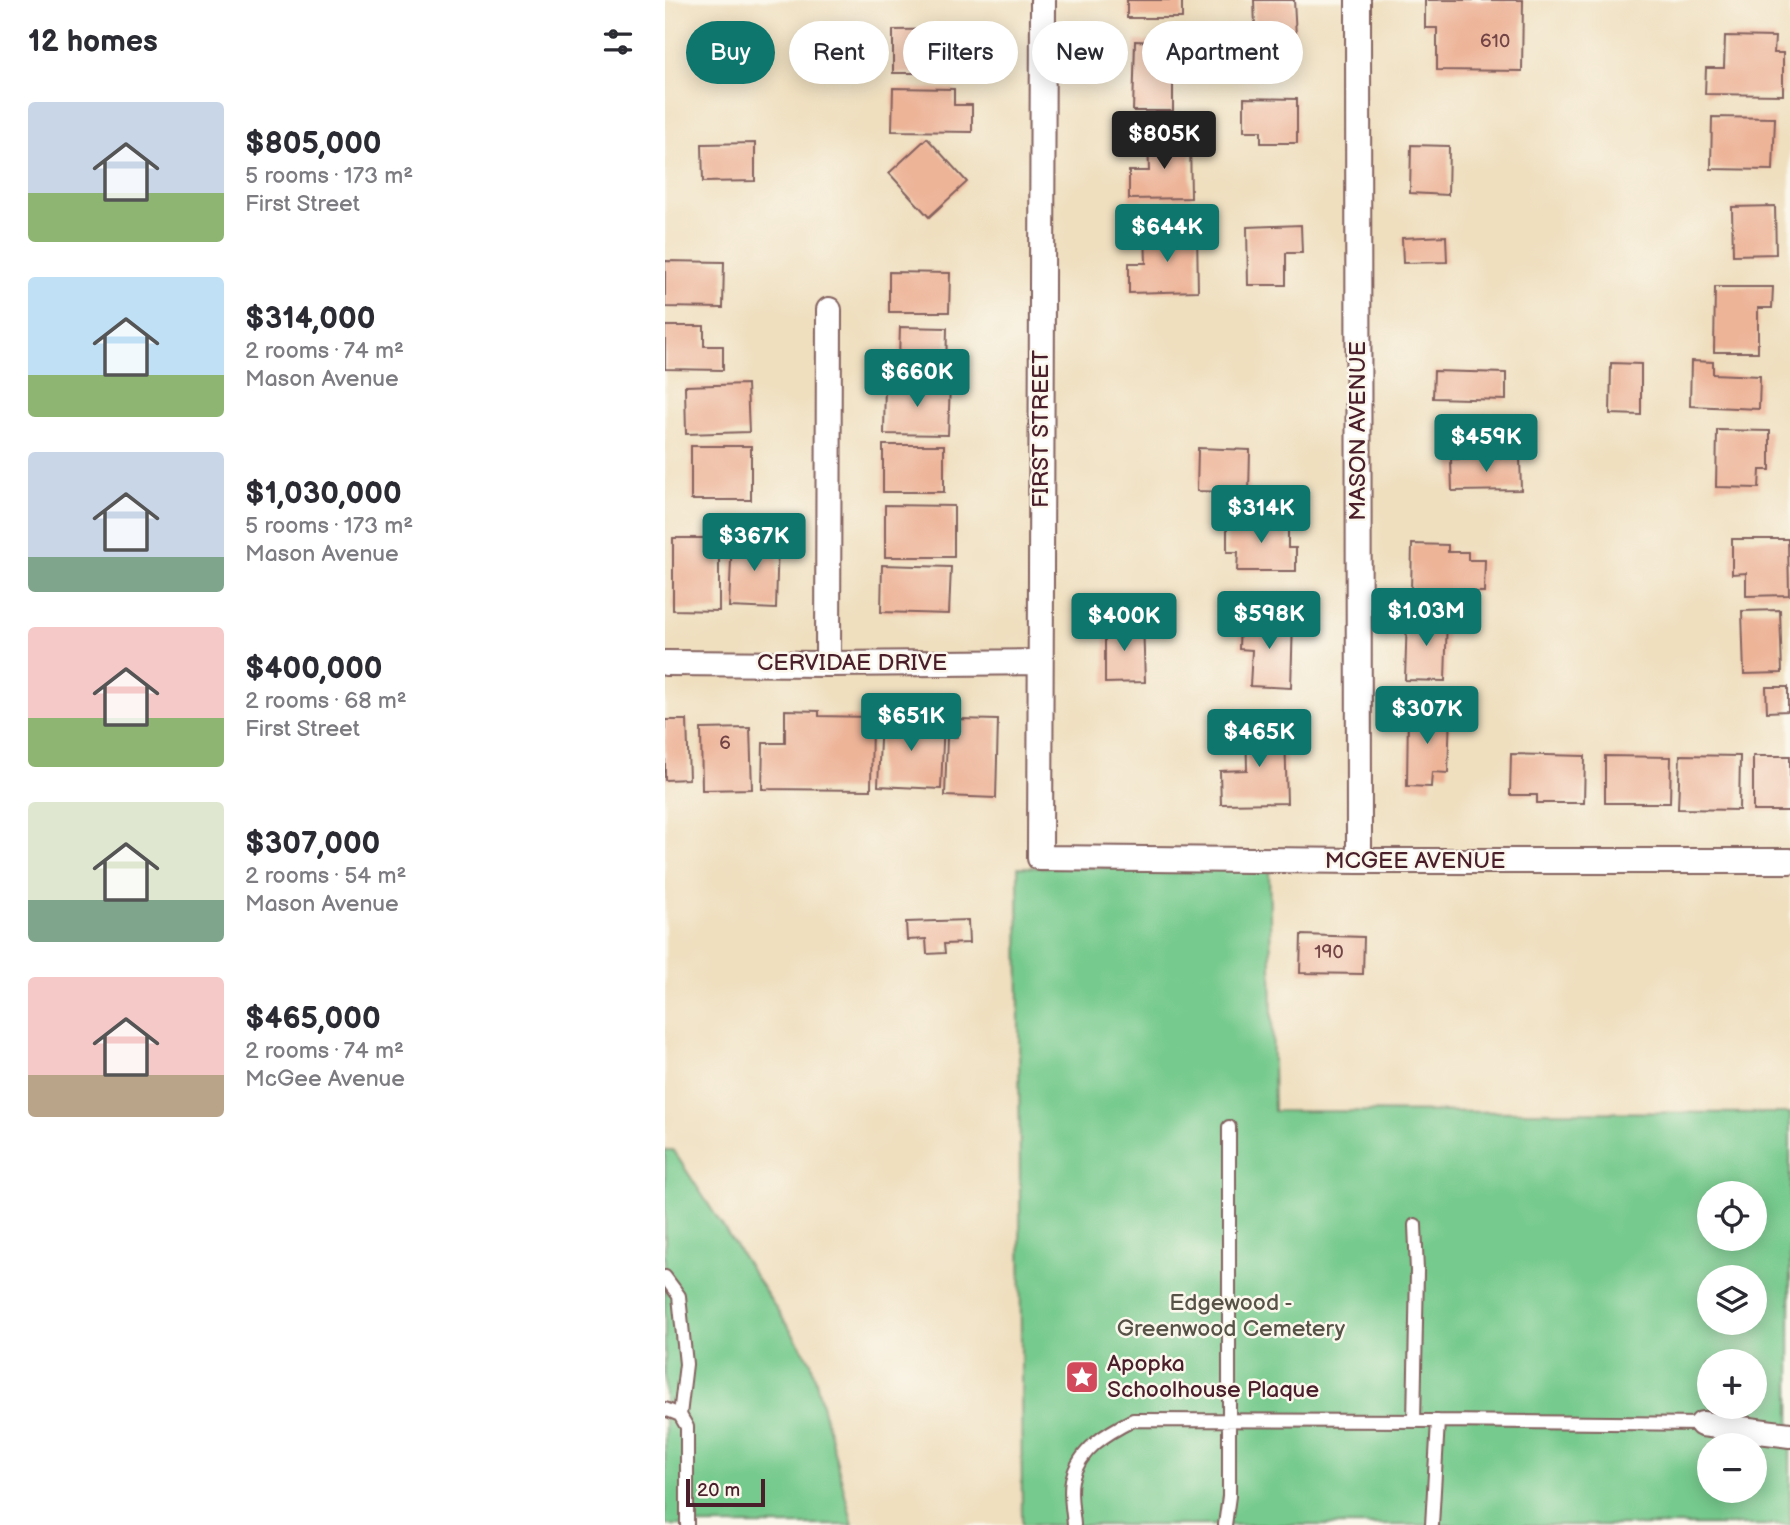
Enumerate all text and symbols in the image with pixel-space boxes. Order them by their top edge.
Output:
chip: Buy [686,21,775,84]
chip: Rent [789,21,889,84]
chip: Filters [903,21,1018,84]
chip: New [1032,21,1128,84]
chip: Apartment [1142,21,1303,84]
icon: filters [599,23,637,61]
text: 12 homes [28,24,158,60]
house number: 610 [1480,30,1510,53]
pin: $805K [1115,111,1213,171]
text: $805K [1128,120,1200,148]
text: $805,000 [245,126,382,162]
icon: home [84,130,168,214]
text: 5 rooms · 173 m² [245,162,413,190]
text: First Street [245,190,360,218]
pin: $644K [1118,204,1216,264]
text: $644K [1131,213,1203,241]
text: $314,000 [245,301,375,337]
icon: home [84,305,168,389]
text: 2 rooms · 74 m² [245,337,404,365]
street label: MASON AVENUE [1344,341,1372,521]
pin: $660K [868,350,966,409]
street label: FIRST STREET [1027,350,1055,508]
text: $660K [880,358,954,386]
text: Mason Avenue [245,365,399,393]
pin: $459K [1437,414,1535,474]
text: $459K [1450,423,1522,451]
text: $1,030,000 [245,476,402,512]
icon: home [84,480,168,564]
pin: $314K [1212,486,1310,545]
text: $314K [1227,494,1295,522]
text: 5 rooms · 173 m² [245,512,413,540]
pin: $367K [705,514,803,573]
text: $367K [719,522,789,550]
text: Mason Avenue [245,540,399,568]
pin: $1.03M [1369,588,1483,648]
pin: $598K [1220,592,1318,651]
pin: $400K [1075,594,1173,653]
text: $1.03M [1387,597,1465,625]
text: $598K [1233,600,1305,628]
text: $400K [1087,602,1161,630]
street label: CERVIDAE DRIVE [757,649,947,677]
text: $400,000 [245,651,383,687]
icon: home [84,655,168,739]
pin: $307K [1378,686,1476,746]
text: 2 rooms · 68 m² [245,687,407,715]
pin: $651K [862,694,960,753]
text: $307K [1391,695,1463,723]
text: $651K [877,702,945,730]
pin: $465K [1210,710,1308,769]
text: First Street [245,715,360,743]
text: $465K [1223,718,1295,746]
house number: 6 [719,732,731,755]
text: $307,000 [245,826,380,862]
icon: home [84,830,168,914]
street label: MCGEE AVENUE [1325,847,1505,875]
text: 2 rooms · 54 m² [245,862,407,890]
text: Mason Avenue [245,890,399,918]
house number: 190 [1314,941,1344,964]
text: $465,000 [245,1001,381,1037]
icon: home [84,1005,168,1089]
text: 2 rooms · 74 m² [245,1037,404,1065]
text: McGee Avenue [245,1065,405,1093]
map controls [1697,1181,1767,1503]
button: locate [1697,1181,1767,1251]
button: layers [1697,1265,1767,1335]
park label: Edgewood - Greenwood Cemetery [1117,1289,1346,1343]
button: + [1697,1349,1767,1419]
place label: Apopka Schoolhouse Plaque [1107,1350,1319,1404]
place icon: Apopka Schoolhouse Plaque [1063,1358,1101,1396]
button: − [1697,1433,1767,1503]
scale bar [686,1476,765,1508]
text: 20 m [697,1479,740,1502]

